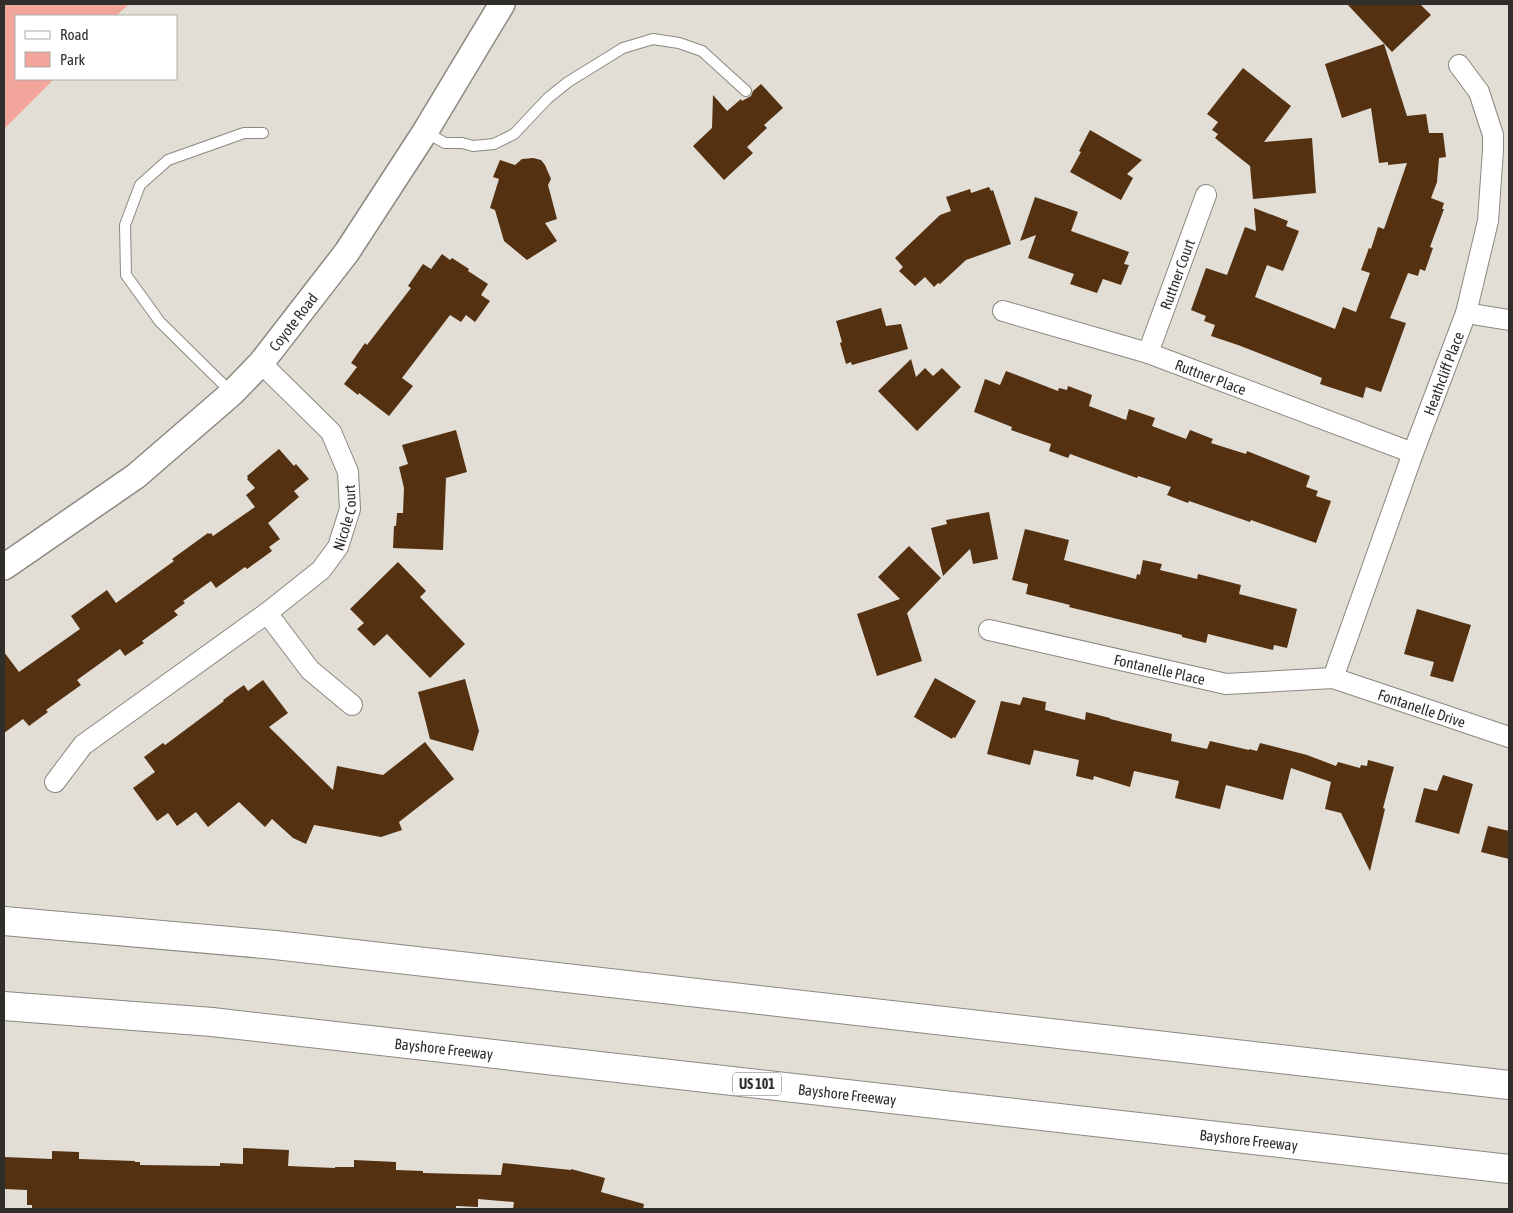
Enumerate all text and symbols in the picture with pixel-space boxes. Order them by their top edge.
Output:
legend [15,15,178,80]
text: Road [60,26,89,43]
text: Park [60,51,85,68]
street label: Ruttner Court [1156,237,1198,312]
street label: Coyote Road [265,290,321,354]
street label: Heathcliff Place [1420,329,1467,417]
street label: Ruttner Place [1173,356,1249,398]
street label: Nicole Court [329,484,359,553]
street label: Fontanelle Place [1112,650,1207,688]
street label: Fontanelle Drive [1376,685,1468,730]
street label: Bayshore Freeway [394,1034,494,1062]
road number: US 101 [733,1072,781,1096]
street label: Bayshore Freeway [797,1080,897,1108]
street label: Bayshore Freeway [1199,1125,1299,1154]

